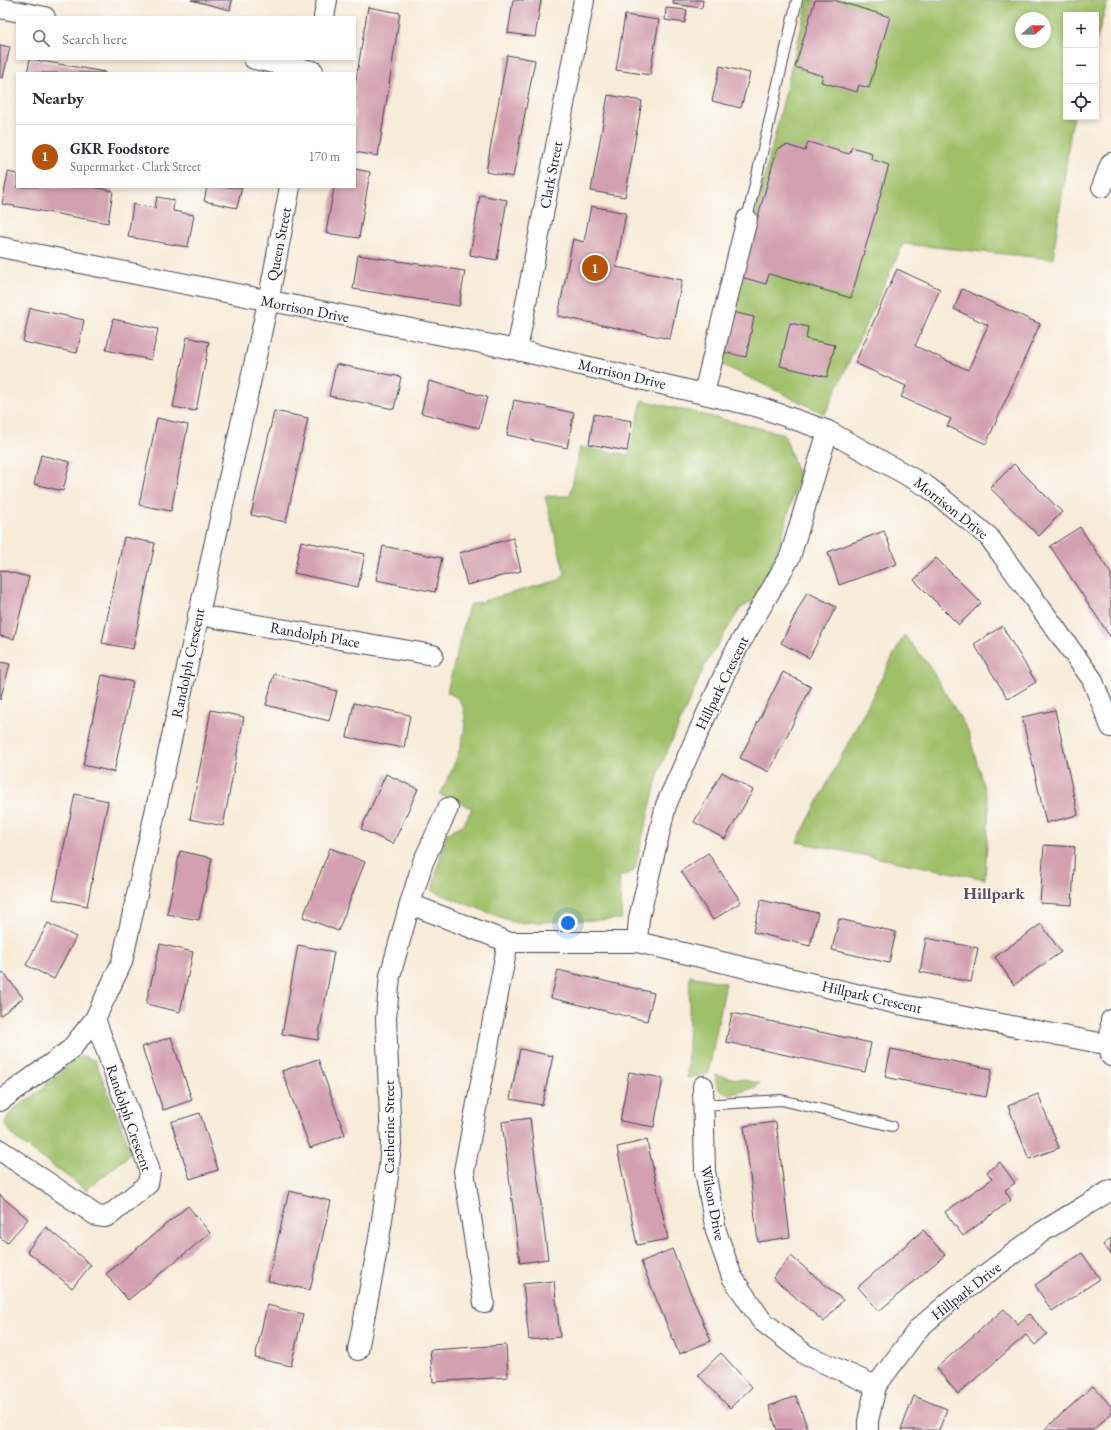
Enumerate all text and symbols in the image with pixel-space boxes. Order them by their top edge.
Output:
north arrow [1015,12,1051,48]
map controls [1063,12,1099,120]
button: + [1063,12,1099,48]
search box [16,16,356,60]
icon: search [30,27,52,49]
text: Search here [62,29,127,48]
button: − [1063,48,1099,84]
button: locate [1063,84,1099,120]
text: Nearby [32,87,84,109]
text: GKR Foodstore [70,139,169,158]
street label: Clark Street [535,139,566,210]
text: 1 [42,148,48,165]
text: 170 m [309,148,340,165]
text: Supermarket · Clark Street [70,158,201,175]
street label: Queen Street [262,205,295,282]
pin: 1 [582,253,608,283]
street label: Morrison Drive [259,291,351,326]
street label: Morrison Drive [576,354,668,393]
street label: Morrison Drive [910,473,993,543]
street label: Randolph Crescent [167,606,208,720]
street label: Randolph Place [269,617,362,652]
street label: Hillpark Crescent [691,632,753,733]
district label: Hillpark [963,882,1025,904]
your location [558,913,578,933]
street label: Hillpark Crescent [820,976,924,1017]
street label: Randolph Crescent [102,1062,157,1174]
street label: Catherine Street [379,1080,398,1174]
street label: Wilson Drive [697,1164,730,1242]
street label: Hillpark Drive [927,1257,1005,1324]

